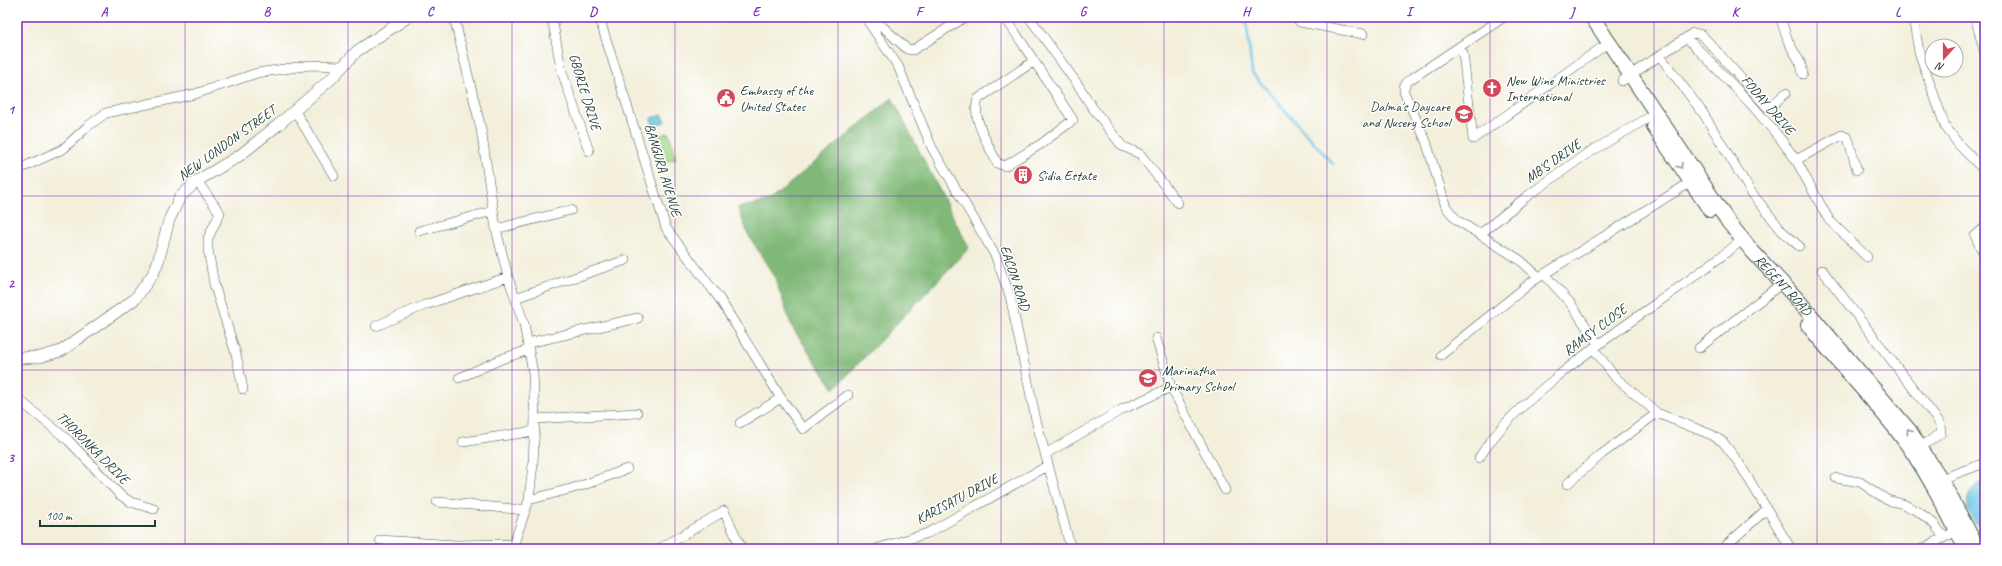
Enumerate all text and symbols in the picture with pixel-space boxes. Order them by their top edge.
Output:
text: A [101,4,109,20]
text: B [264,4,272,20]
text: C [427,4,435,20]
text: D [589,4,598,20]
text: E [753,4,762,20]
text: F [916,4,925,20]
text: G [1080,4,1088,20]
text: H [1242,4,1252,20]
text: I [1406,4,1415,20]
text: J [1569,4,1576,20]
text: K [1732,4,1742,20]
text: L [1895,4,1902,20]
north arrow [1924,38,1964,78]
street label: GBORIE DRIVE [565,52,605,135]
text: N [1933,59,1946,75]
place label: New Wine Ministries International [1506,72,1606,105]
street label: FODAY DRIVE [1738,72,1799,139]
church icon: New Wine Ministries International [1481,77,1503,99]
place label: Embassy of the United States [740,82,815,115]
public building icon: Embassy of the United States [715,87,737,109]
place label: Dalma's Daycare and Nusery School [1362,98,1453,131]
street label: NEW LONDON STREET [175,100,282,184]
text: 1 [8,102,16,118]
school or university icon: Dalma's Daycare and Nusery School [1453,103,1475,125]
street label: BANGURA AVENUE [641,122,686,220]
street label: MB'S DRIVE [1522,134,1586,186]
one-way arrow [1675,162,1683,169]
building icon: Sidia Estate [1012,164,1034,186]
place label: Sidia Estate [1037,167,1098,184]
street label: EACON ROAD [996,243,1034,315]
street label: REGENT ROAD [1752,251,1817,320]
text: 2 [8,276,15,292]
street label: RAMSY CLOSE [1560,299,1632,359]
place label: Marinatha Primary School [1162,362,1237,395]
school or university icon: Marinatha Primary School [1137,367,1159,389]
street label: THORONKA DRIVE [53,408,134,489]
one-way arrow [1907,428,1914,435]
text: 3 [8,450,15,466]
street label: KARISATU DRIVE [913,469,1003,528]
scale bar [40,502,155,528]
text: 100 m [46,508,73,524]

